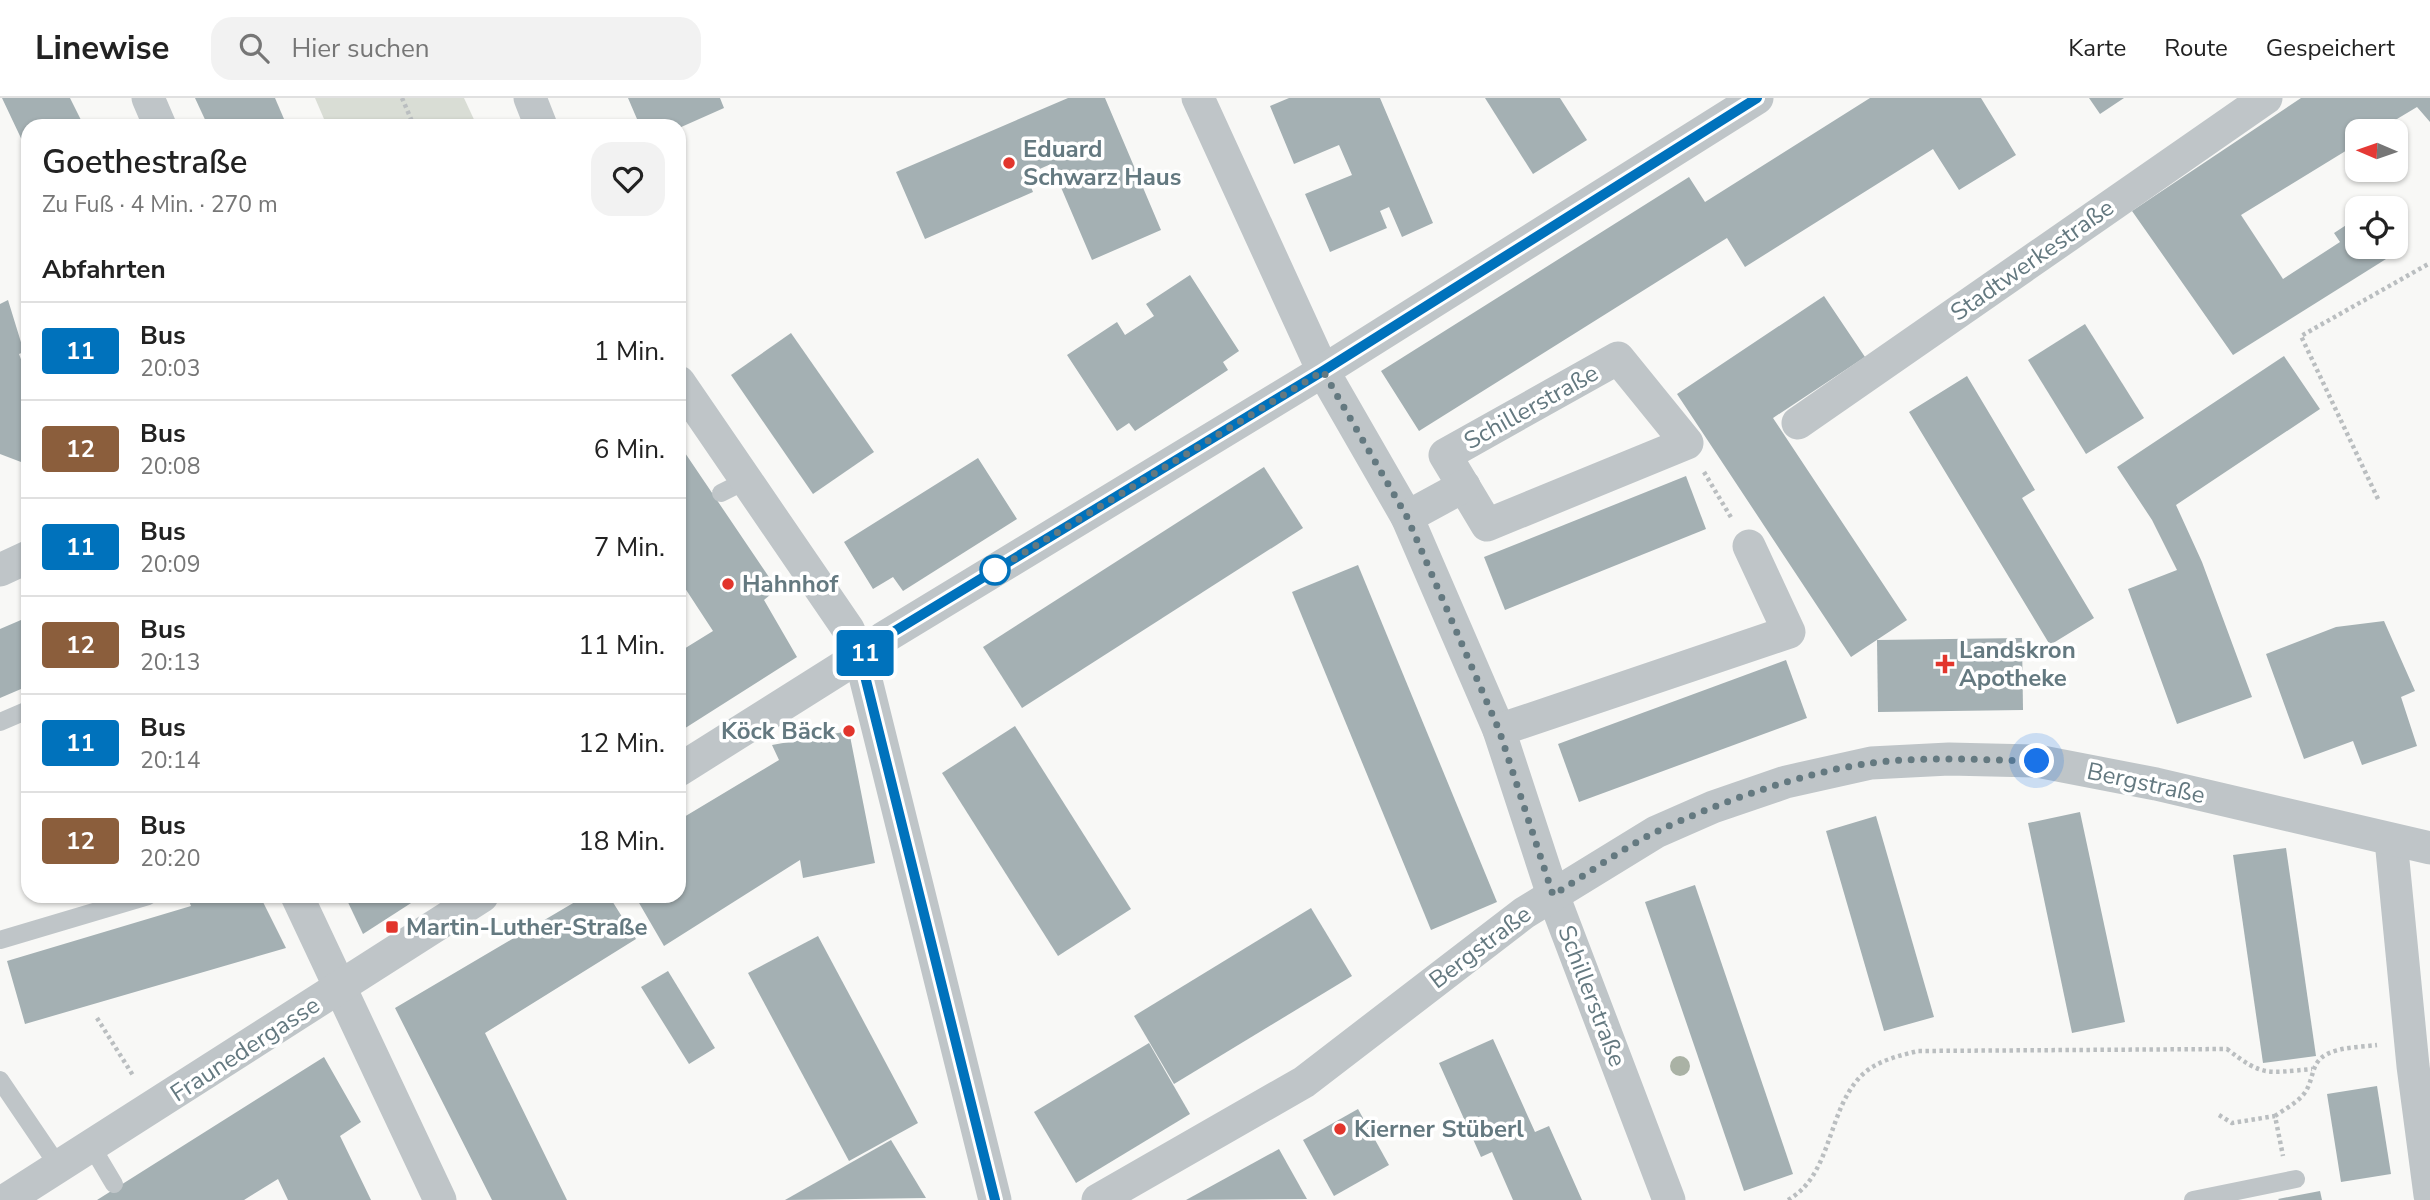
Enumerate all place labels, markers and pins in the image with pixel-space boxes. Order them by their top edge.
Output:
place label: Eduard Schwarz Haus [1023,133,1181,193]
marker: Eduard Schwarz Haus [1001,155,1017,171]
unlabelled marker [980,555,1010,585]
place label: Hahnhof [742,568,840,600]
marker: Hahnhof [720,576,736,592]
place label: Landskron Apotheke [1959,634,2076,694]
marker: Landskron Apotheke [1937,656,1953,672]
place label: Köck Bäck [721,715,836,747]
marker: Köck Bäck [841,723,857,739]
place label: Martin-Luther-Straße [406,911,647,943]
marker: Martin-Luther-Straße [384,919,400,935]
place label: Kierner Stüberl [1354,1113,1524,1145]
marker: Kierner Stüberl [1332,1121,1348,1137]

